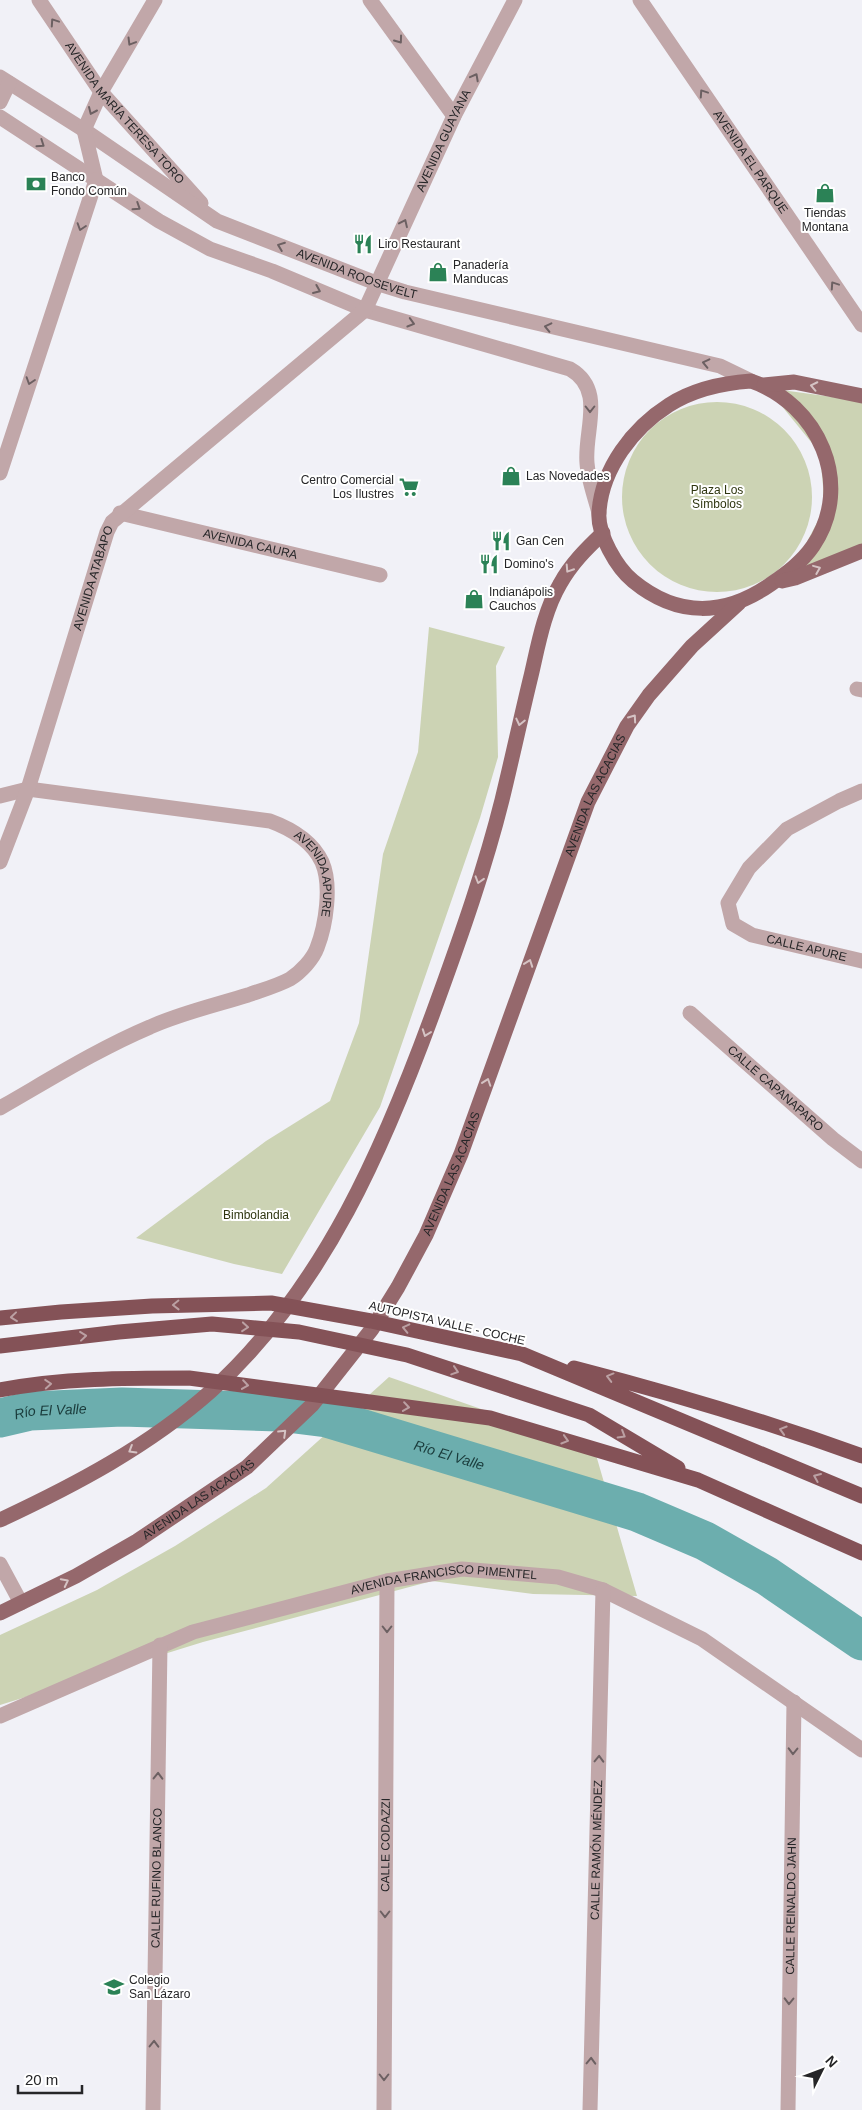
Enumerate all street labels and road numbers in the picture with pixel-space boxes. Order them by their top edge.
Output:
street label: AVENIDA MARÍA TERESA TORO [62,39,187,187]
street label: AVENIDA GUAYANA [413,87,474,194]
street label: AVENIDA EL PARQUE [710,108,791,216]
street label: AVENIDA ROOSEVELT [295,246,419,302]
street label: AVENIDA ATABAPO [70,523,116,632]
street label: AVENIDA CAURA [202,526,299,562]
street label: AVENIDA LAS ACACIAS [562,732,629,858]
street label: AVENIDA APURE [292,827,334,918]
street label: CALLE APURE [765,932,848,964]
street label: CALLE CAPANAPARO [725,1042,826,1134]
street label: AVENIDA LAS ACACIAS [420,1110,483,1238]
street label: AUTOPISTA VALLE - COCHE [367,1298,527,1348]
street label: AVENIDA LAS ACACIAS [140,1456,258,1542]
street label: AVENIDA FRANCISCO PIMENTEL [349,1562,538,1597]
street label: CALLE RAMÓN MÉNDEZ [588,1780,605,1920]
street label: CALLE CODAZZI [378,1798,393,1892]
street label: CALLE RUFINO BLANCO [148,1808,165,1948]
street label: CALLE REINALDO JAHN [783,1837,799,1975]

